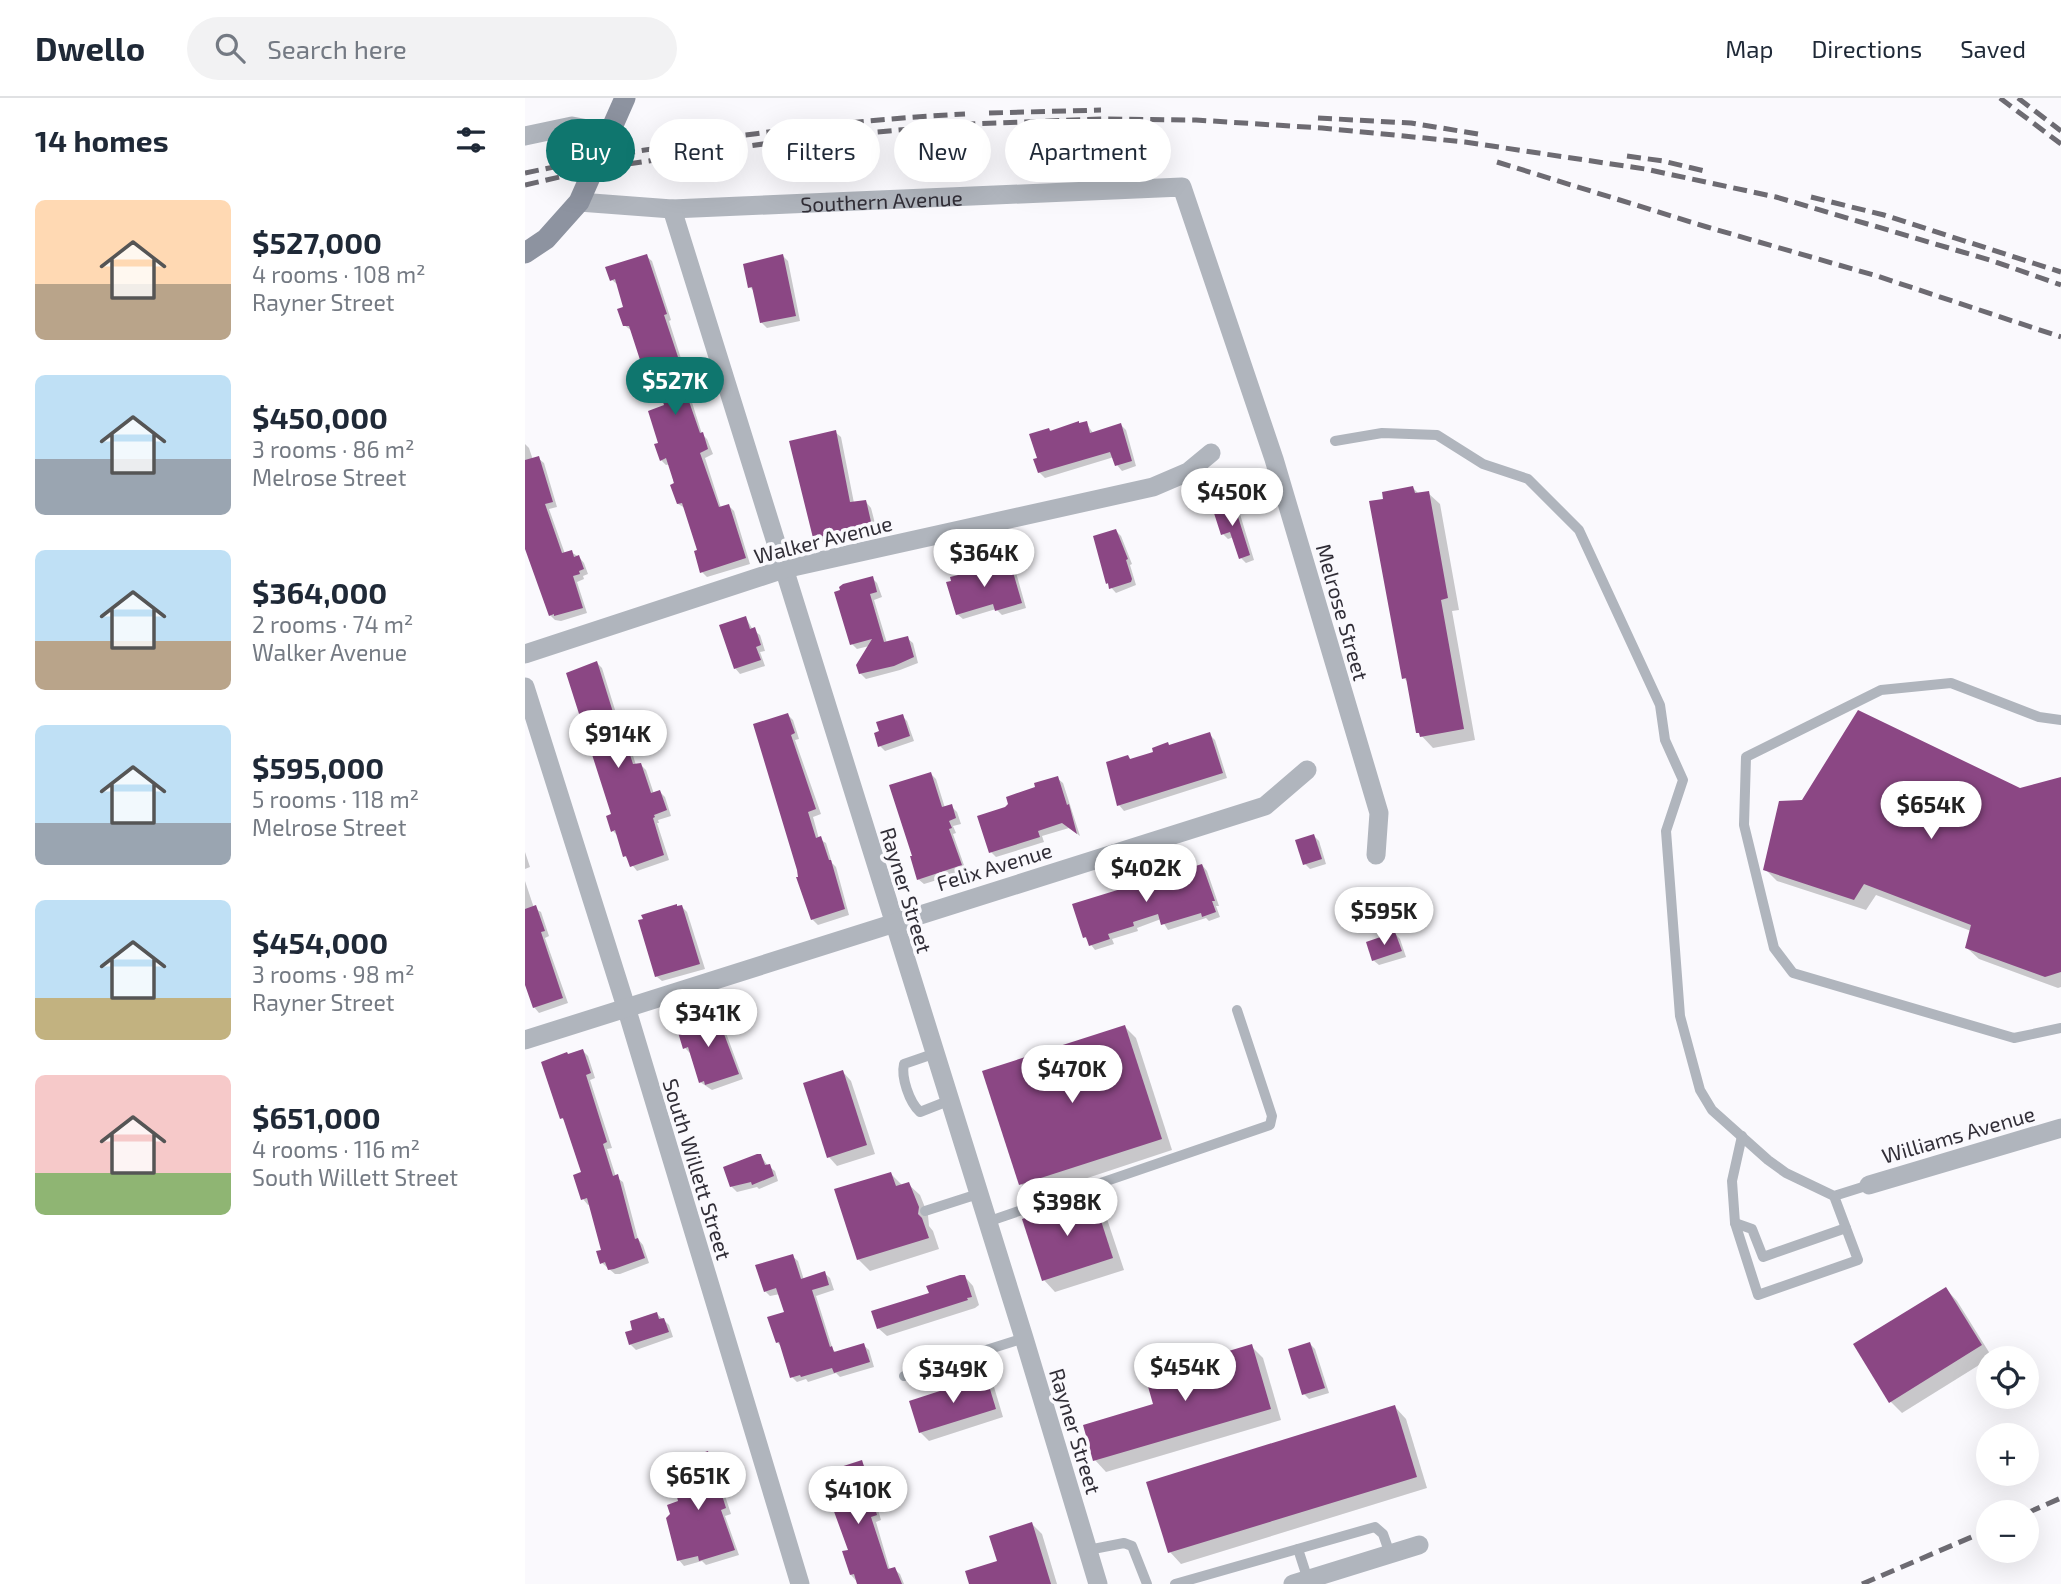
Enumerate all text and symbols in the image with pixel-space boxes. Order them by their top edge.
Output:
search box [187,17,677,80]
text: Dwello [35,28,145,68]
icon: search [211,29,249,67]
text: Search here [267,33,407,64]
text: Map [1725,34,1773,63]
text: Directions [1811,34,1922,63]
text: Saved [1960,34,2026,63]
chip: Buy [546,119,635,182]
chip: Rent [649,119,748,182]
chip: Filters [762,119,880,182]
chip: New [894,119,991,182]
chip: Apartment [1005,119,1171,182]
icon: filters [452,121,490,159]
text: 14 homes [35,122,169,158]
street label: Southern Avenue [800,184,963,216]
text: $527,000 [252,224,382,260]
icon: home [91,228,175,312]
text: 4 rooms · 108 m² [252,260,426,288]
text: Rayner Street [252,288,395,316]
pin: $527K [626,358,724,417]
text: $527K [642,366,708,394]
text: $450,000 [252,399,388,435]
icon: home [91,403,175,487]
text: 3 rooms · 86 m² [252,435,414,463]
text: Melrose Street [252,463,406,491]
pin: $450K [1183,468,1281,528]
text: $450K [1197,477,1267,505]
street label: Walker Avenue [751,510,895,568]
pin: $364K [935,530,1033,589]
text: $364K [949,538,1019,566]
street label: Melrose Street [1312,541,1374,683]
text: $364,000 [252,574,387,610]
icon: home [91,578,175,662]
text: 2 rooms · 74 m² [252,610,413,638]
text: Walker Avenue [252,638,407,666]
pin: $914K [569,710,667,770]
text: $914K [585,719,651,747]
text: $595,000 [252,749,384,785]
icon: home [91,753,175,837]
pin: $654K [1882,782,1980,841]
text: 5 rooms · 118 m² [252,785,419,813]
text: $654K [1897,790,1965,818]
text: Melrose Street [252,813,406,841]
street label: Rayner Street [876,824,938,956]
street label: Felix Avenue [933,837,1055,895]
pin: $402K [1097,844,1195,904]
text: $402K [1111,853,1181,881]
pin: $595K [1335,888,1433,947]
text: $595K [1351,896,1417,924]
text: $454,000 [252,924,388,960]
icon: home [91,928,175,1012]
text: 3 rooms · 98 m² [252,960,414,988]
text: Rayner Street [252,988,395,1016]
pin: $341K [659,990,757,1049]
text: $341K [675,998,741,1026]
pin: $470K [1023,1046,1121,1105]
text: $470K [1037,1054,1107,1082]
street label: South Willett Street [659,1075,737,1263]
text: $651,000 [252,1099,381,1135]
street label: Williams Avenue [1879,1100,2037,1168]
icon: home [91,1103,175,1187]
text: 4 rooms · 116 m² [252,1135,420,1163]
text: South Willett Street [252,1163,458,1191]
pin: $398K [1018,1178,1116,1238]
text: $398K [1033,1187,1101,1215]
pin: $454K [1136,1344,1234,1403]
pin: $349K [904,1346,1002,1405]
map controls [1976,1346,2039,1563]
button: locate [1976,1346,2039,1409]
text: $454K [1150,1352,1220,1380]
text: $349K [918,1354,988,1382]
street label: Rayner Street [1045,1365,1107,1497]
button: + [1976,1423,2039,1486]
pin: $651K [649,1452,747,1512]
text: $651K [666,1461,730,1489]
pin: $410K [809,1466,907,1526]
text: $410K [824,1475,892,1503]
button: − [1976,1500,2039,1563]

